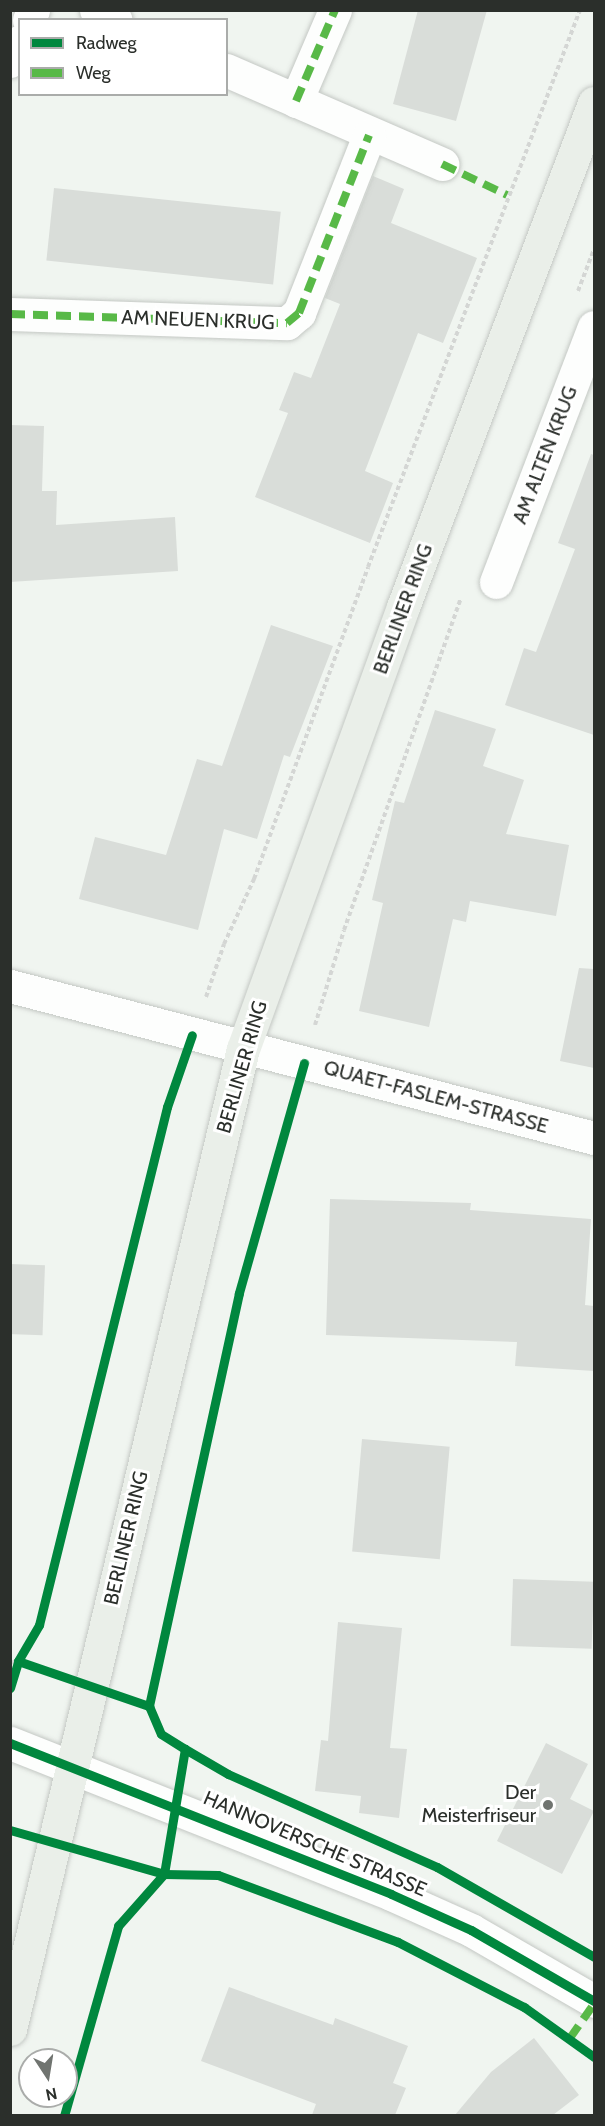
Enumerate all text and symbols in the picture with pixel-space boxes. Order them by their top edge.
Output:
legend [18,18,228,96]
text: Radweg [76,32,137,54]
text: Weg [76,62,111,84]
street label: AM NEUEN KRUG [121,305,275,335]
street label: AM ALTEN KRUG [508,383,582,527]
street label: BERLINER RING [368,541,438,677]
street label: BERLINER RING [212,998,272,1136]
street label: QUAET-FASLEM-STRASSE [321,1055,551,1139]
street label: BERLINER RING [99,1469,153,1607]
place label: Der Meisterfriseur [422,1781,536,1828]
street label: HANNOVERSCHE STRASSE [200,1786,430,1902]
marker: Der Meisterfriseur [541,1798,555,1812]
north arrow [18,2048,78,2108]
text: N [44,2084,59,2105]

